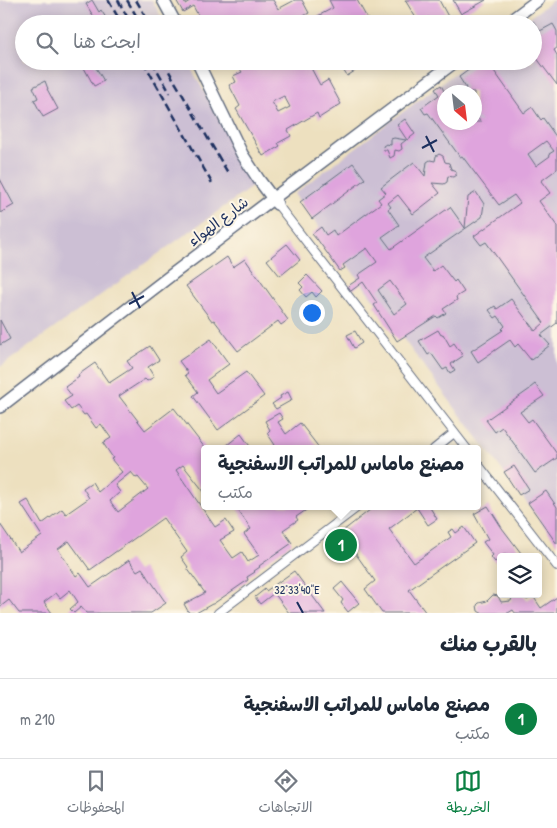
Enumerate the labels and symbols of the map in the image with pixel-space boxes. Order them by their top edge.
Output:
north arrow [437,85,482,130]
street label: شارع الهواء [183,191,253,251]
your location [299,300,325,326]
pin: 1 [325,526,357,564]
text: 32°33'40"E [274,581,320,598]

